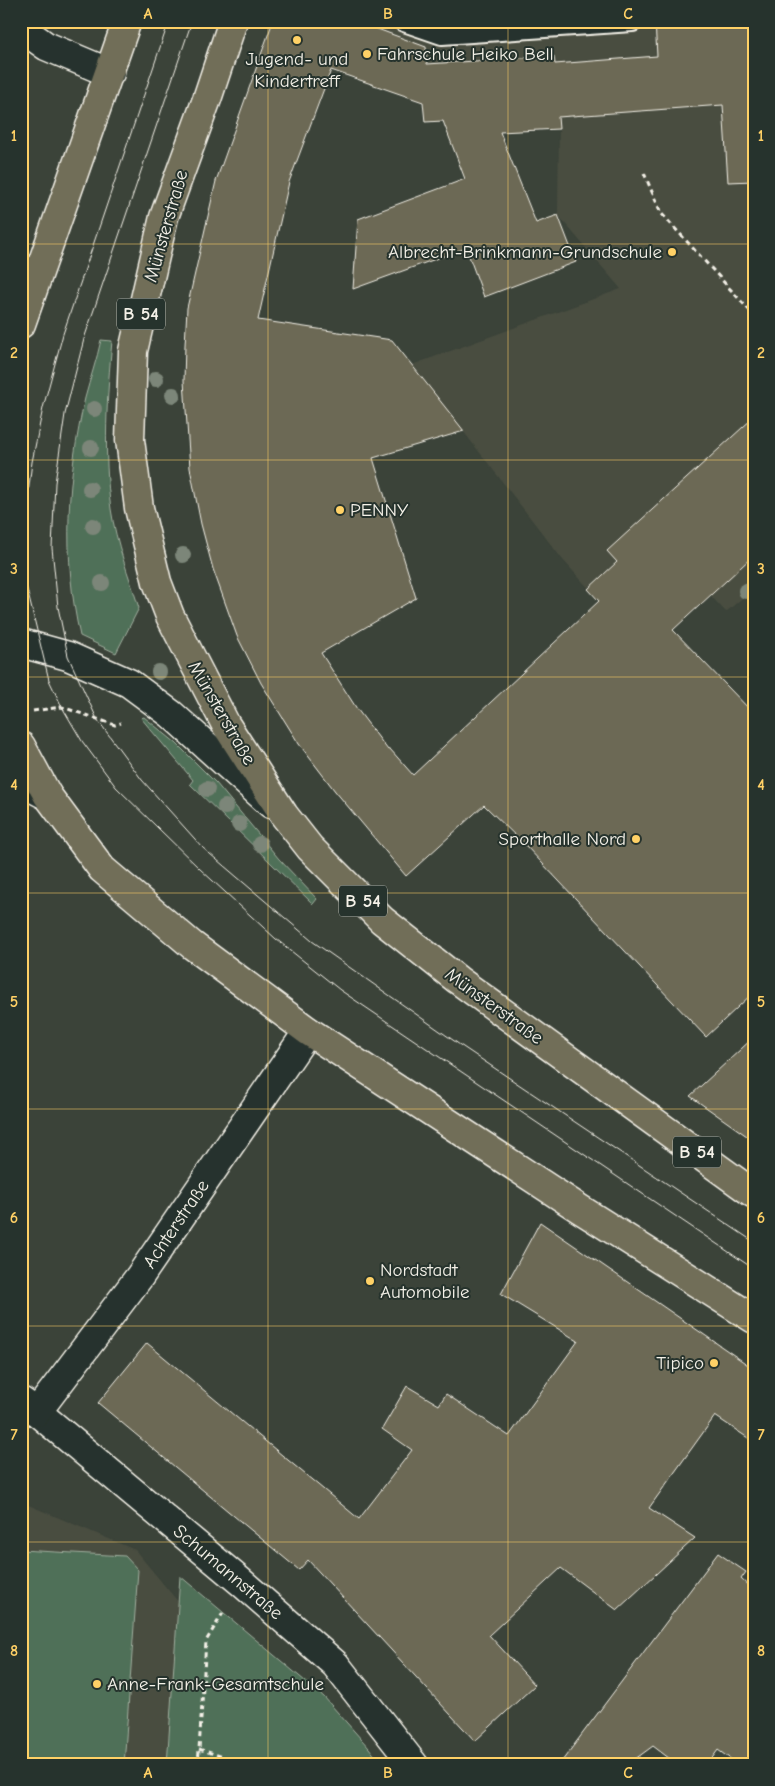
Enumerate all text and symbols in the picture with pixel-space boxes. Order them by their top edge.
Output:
text: A [144,5,153,23]
text: B [383,5,393,23]
text: C [623,5,633,23]
marker: Jugend- und Kindertreff [291,34,303,46]
place label: Fahrschule Heiko Bell [377,43,554,65]
place label: Jugend- und Kindertreff [246,48,348,92]
marker: Fahrschule Heiko Bell [361,48,373,60]
text: 1 [11,127,17,145]
text: 1 [758,127,764,145]
street label: Münsterstraße [139,167,193,285]
place label: Albrecht-Brinkmann-Grundschule [388,241,662,263]
marker: Albrecht-Brinkmann-Grundschule [666,246,678,258]
road number: B 54 [117,298,165,329]
text: 2 [10,344,18,362]
text: 2 [757,344,765,362]
place label: PENNY [350,499,409,521]
marker: PENNY [334,504,346,516]
text: 3 [10,560,18,578]
text: 3 [757,560,765,578]
street label: Münsterstraße [184,657,260,769]
text: 4 [10,776,18,794]
text: 4 [757,776,765,794]
place label: Sporthalle Nord [499,828,626,850]
marker: Sporthalle Nord [630,833,642,845]
road number: B 54 [339,886,387,916]
street label: Münsterstraße [441,963,547,1049]
text: 5 [10,993,18,1011]
text: 5 [757,993,765,1011]
road number: B 54 [673,1136,721,1168]
street label: Achterstraße [138,1175,214,1273]
text: 6 [10,1209,18,1227]
text: 6 [757,1209,765,1227]
place label: Nordstadt Automobile [380,1259,470,1303]
marker: Nordstadt Automobile [364,1275,376,1287]
place label: Tipico [656,1352,704,1374]
marker: Tipico [708,1357,720,1369]
text: 7 [10,1426,18,1444]
text: 7 [757,1426,765,1444]
street label: Schumannstraße [169,1520,287,1624]
text: 8 [10,1642,18,1660]
text: 8 [757,1642,765,1660]
place label: Anne-Frank-Gesamtschule [107,1673,324,1695]
marker: Anne-Frank-Gesamtschule [91,1678,103,1690]
text: A [144,1764,153,1782]
text: B [383,1764,393,1782]
text: C [623,1764,633,1782]

